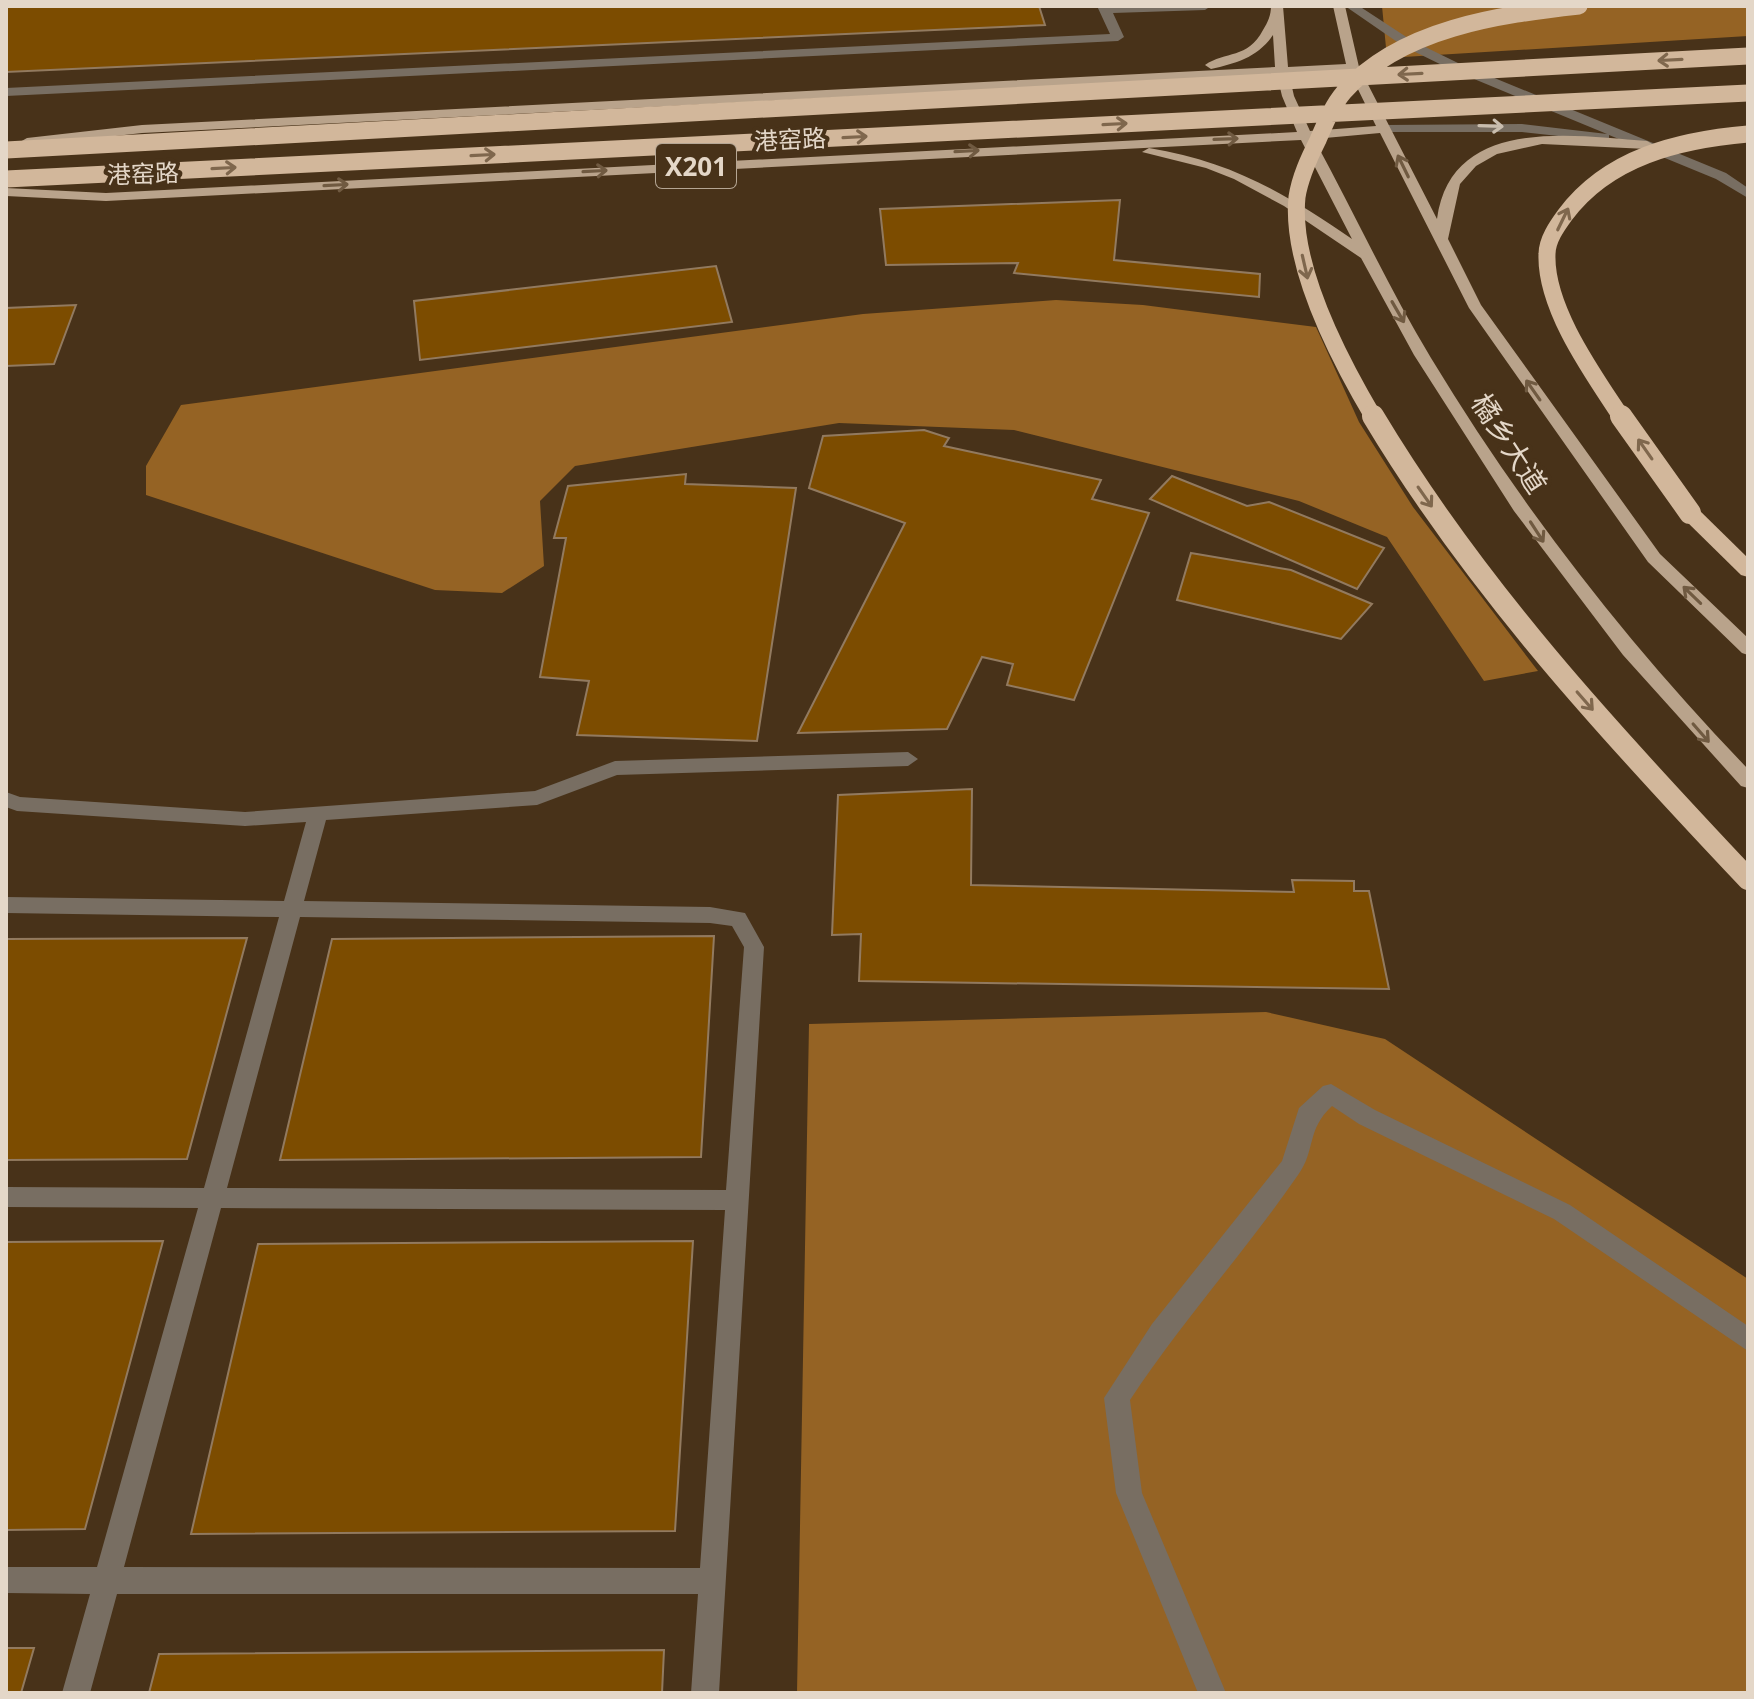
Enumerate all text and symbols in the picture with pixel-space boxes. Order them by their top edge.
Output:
one-way arrow [1657,53,1684,68]
one-way arrow [1398,67,1424,82]
one-way arrow [1101,116,1128,131]
one-way arrow [1477,119,1504,134]
street label: 港窑路 [753,121,827,157]
one-way arrow [841,129,868,144]
one-way arrow [1212,132,1239,147]
one-way arrow [953,143,980,158]
road number: X201 [656,144,736,188]
one-way arrow [469,148,496,163]
one-way arrow [1395,154,1410,178]
street label: 港窑路 [106,155,180,191]
one-way arrow [210,161,237,176]
one-way arrow [581,163,608,178]
one-way arrow [322,177,349,192]
one-way arrow [1556,207,1571,231]
one-way arrow [1299,254,1314,280]
one-way arrow [1391,300,1406,324]
one-way arrow [1525,379,1541,401]
street label: 橘乡大道 [1464,386,1556,500]
one-way arrow [1637,438,1653,460]
one-way arrow [1416,485,1433,507]
one-way arrow [1529,520,1545,543]
one-way arrow [1682,585,1702,604]
one-way arrow [1576,690,1594,711]
one-way arrow [1692,723,1710,743]

